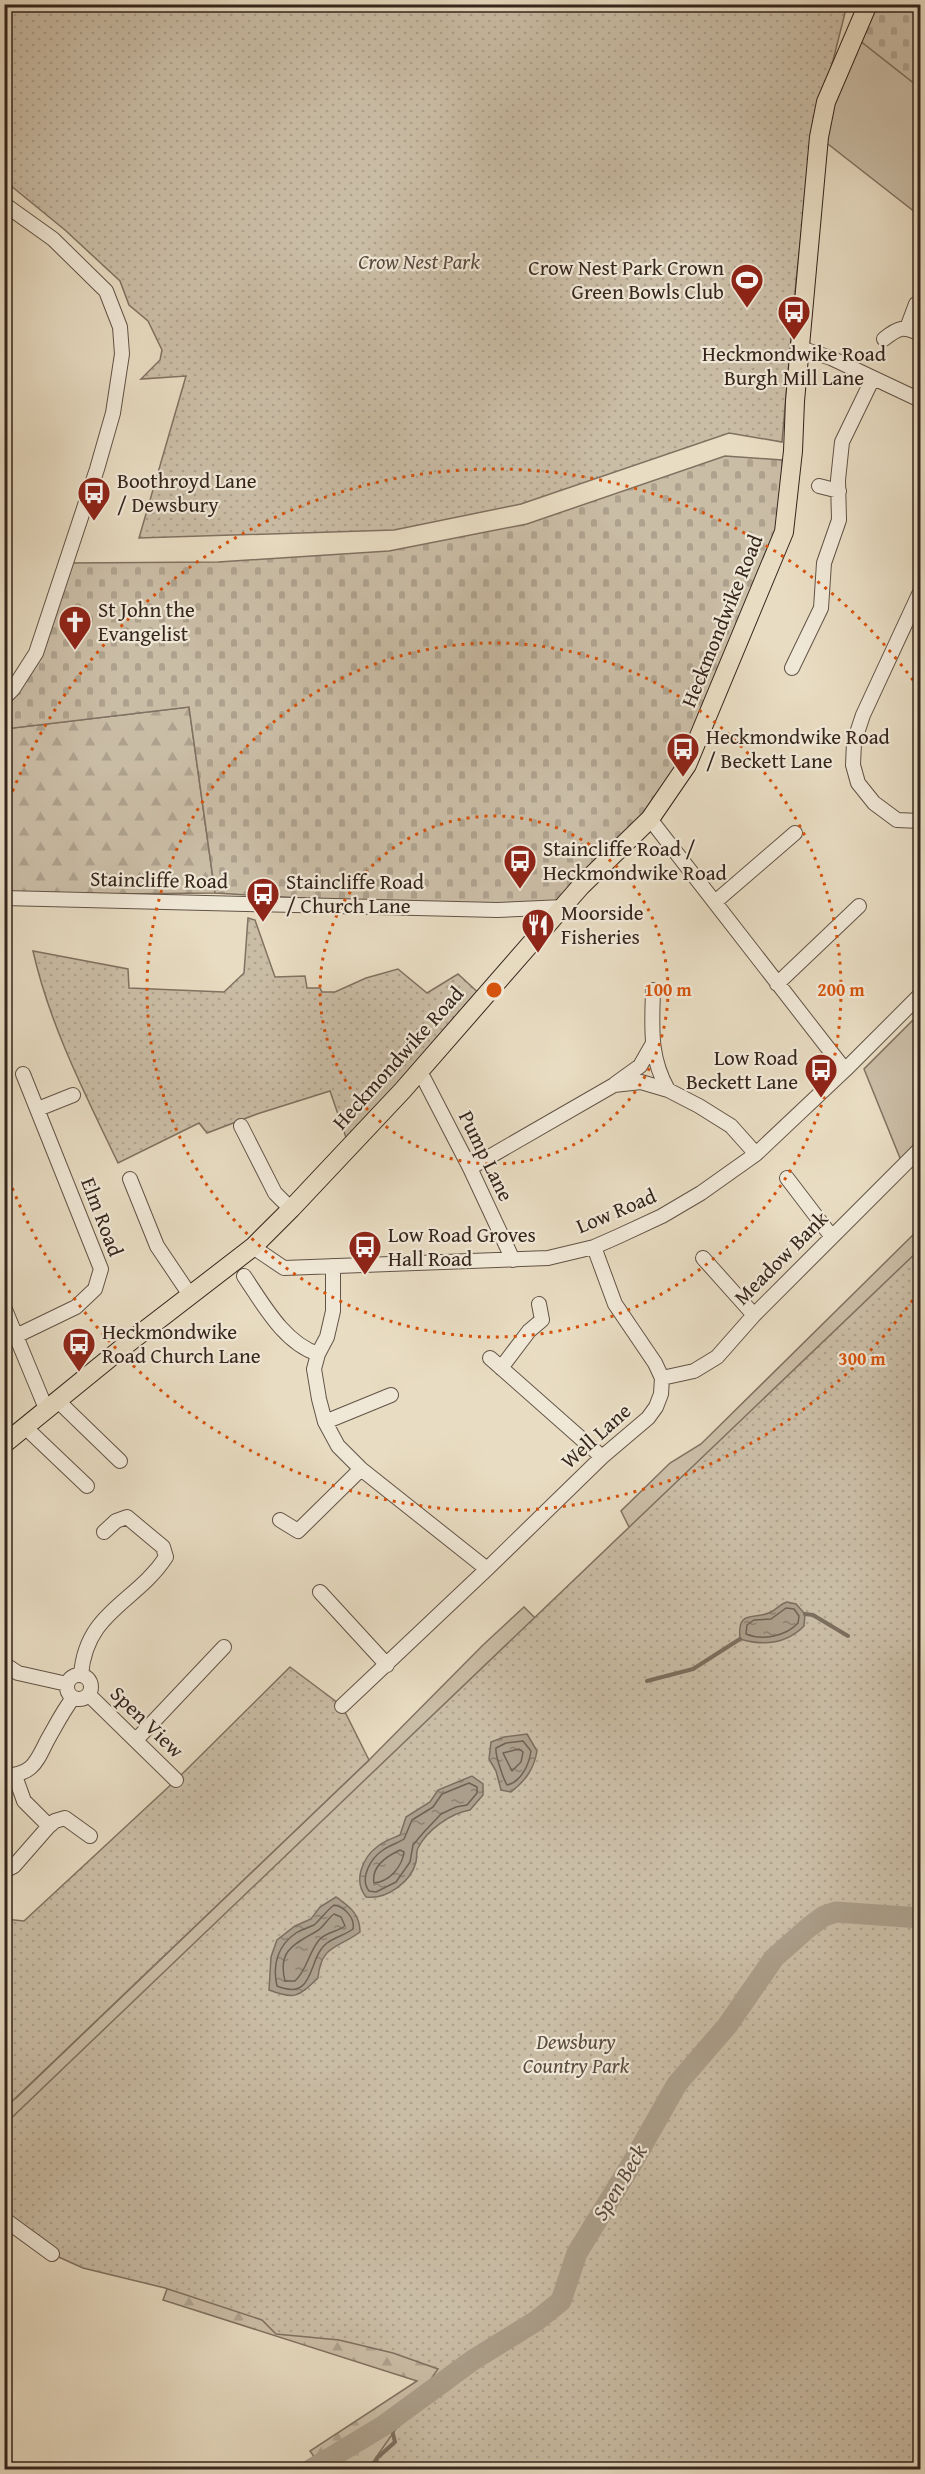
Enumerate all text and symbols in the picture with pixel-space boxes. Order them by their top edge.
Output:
park label: Crow Nest Park [358,246,480,277]
place label: Crow Nest Park Crown Green Bowls Club [528,252,724,307]
sports icon: Crow Nest Park Crown Green Bowls Club [729,262,765,309]
bus stop icon: Heckmondwike Road Burgh Mill Lane [776,294,812,341]
place label: Heckmondwike Road Burgh Mill Lane [702,338,887,393]
place label: Boothroyd Lane / Dewsbury [117,465,257,520]
bus stop icon: Boothroyd Lane / Dewsbury [76,475,112,522]
street label: Heckmondwike Road [673,529,771,712]
place label: St John the Evangelist [98,594,195,649]
church icon: St John the Evangelist [57,604,93,651]
place label: Heckmondwike Road / Beckett Lane [706,721,891,776]
bus stop icon: Heckmondwike Road / Beckett Lane [665,731,701,778]
place label: Staincliffe Road / Heckmondwike Road [543,833,728,888]
bus stop icon: Staincliffe Road / Heckmondwike Road [502,843,538,890]
street label: Staincliffe Road [90,863,229,896]
place label: Staincliffe Road / Church Lane [286,866,425,921]
bus stop icon: Staincliffe Road / Church Lane [245,876,281,923]
place label: Moorside Fisheries [561,897,644,952]
restaurant icon: Moorside Fisheries [520,907,556,954]
text: 100 m [644,976,692,1003]
text: 200 m [817,976,865,1003]
street label: Heckmondwike Road [325,978,471,1136]
centre of rings [484,980,504,1000]
place label: Low Road Beckett Lane [686,1042,799,1097]
bus stop icon: Low Road Beckett Lane [803,1052,839,1099]
street label: Pump Lane [451,1105,522,1207]
street label: Elm Road [73,1173,132,1261]
street label: Low Road [571,1180,661,1241]
street label: Meadow Bank [726,1203,835,1312]
place label: Low Road Groves Hall Road [388,1219,536,1274]
bus stop icon: Low Road Groves Hall Road [347,1229,383,1276]
place label: Heckmondwike Road Church Lane [102,1316,261,1371]
bus stop icon: Heckmondwike Road Church Lane [61,1326,97,1373]
text: 300 m [838,1345,886,1372]
street label: Well Lane [554,1396,638,1476]
street label: Spen View [103,1678,191,1765]
park label: Dewsbury Country Park [523,2026,630,2081]
water label: Spen Beck [584,2137,655,2226]

